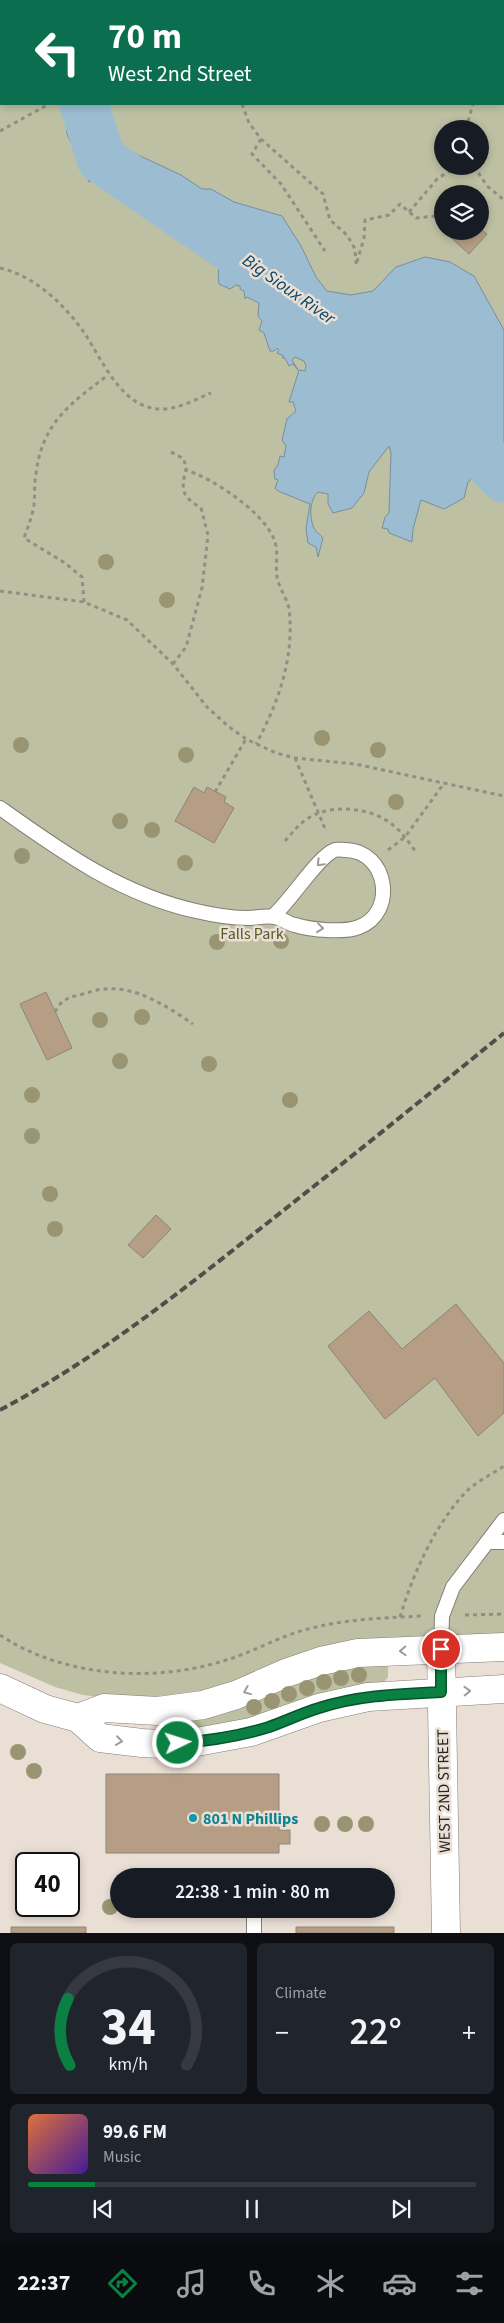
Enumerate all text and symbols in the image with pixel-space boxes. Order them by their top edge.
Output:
text: 70 m [108,12,182,62]
icon: left [25,20,90,85]
text: West 2nd Street [108,58,252,90]
map controls [434,120,489,240]
button: search [434,120,489,175]
button: layers [434,185,489,240]
water label: Big Sioux River [237,248,341,331]
one-way arrow [317,857,326,866]
one-way arrow [316,922,324,933]
park label: Falls Park [220,923,284,945]
pin [420,1628,462,1670]
icon: arrive [427,1635,455,1663]
one-way arrow [399,1646,406,1656]
one-way arrow [243,1685,252,1695]
one-way arrow [464,1685,472,1696]
position arrow [151,1716,203,1768]
street label: WEST 2ND STREET [432,1729,456,1853]
one-way arrow [115,1735,124,1745]
place label: 801 N Phillips [203,1808,298,1830]
marker: 801 N Phillips [187,1812,199,1824]
speed limit sign: 40 [15,1852,80,1917]
text: 22:38 · 1 min · 80 m [175,1879,330,1906]
text: Climate [275,1982,326,2004]
text: 34 [101,1991,156,2065]
text: 22° [349,2005,402,2059]
text: − [275,2013,289,2053]
text: + [462,2013,476,2053]
text: km/h [109,2052,148,2077]
text: 99.6 FM [103,2119,167,2146]
text: Music [103,2146,141,2168]
icon: previous [89,2195,117,2223]
icon: pause [238,2195,266,2223]
icon: next [387,2195,415,2223]
icon: directions [105,2266,140,2301]
icon: music [174,2266,209,2301]
icon: phone [244,2266,279,2301]
icon: climate [313,2266,348,2301]
icon: car [382,2266,417,2301]
icon: filters [452,2266,487,2301]
text: 22:37 [17,2267,70,2299]

